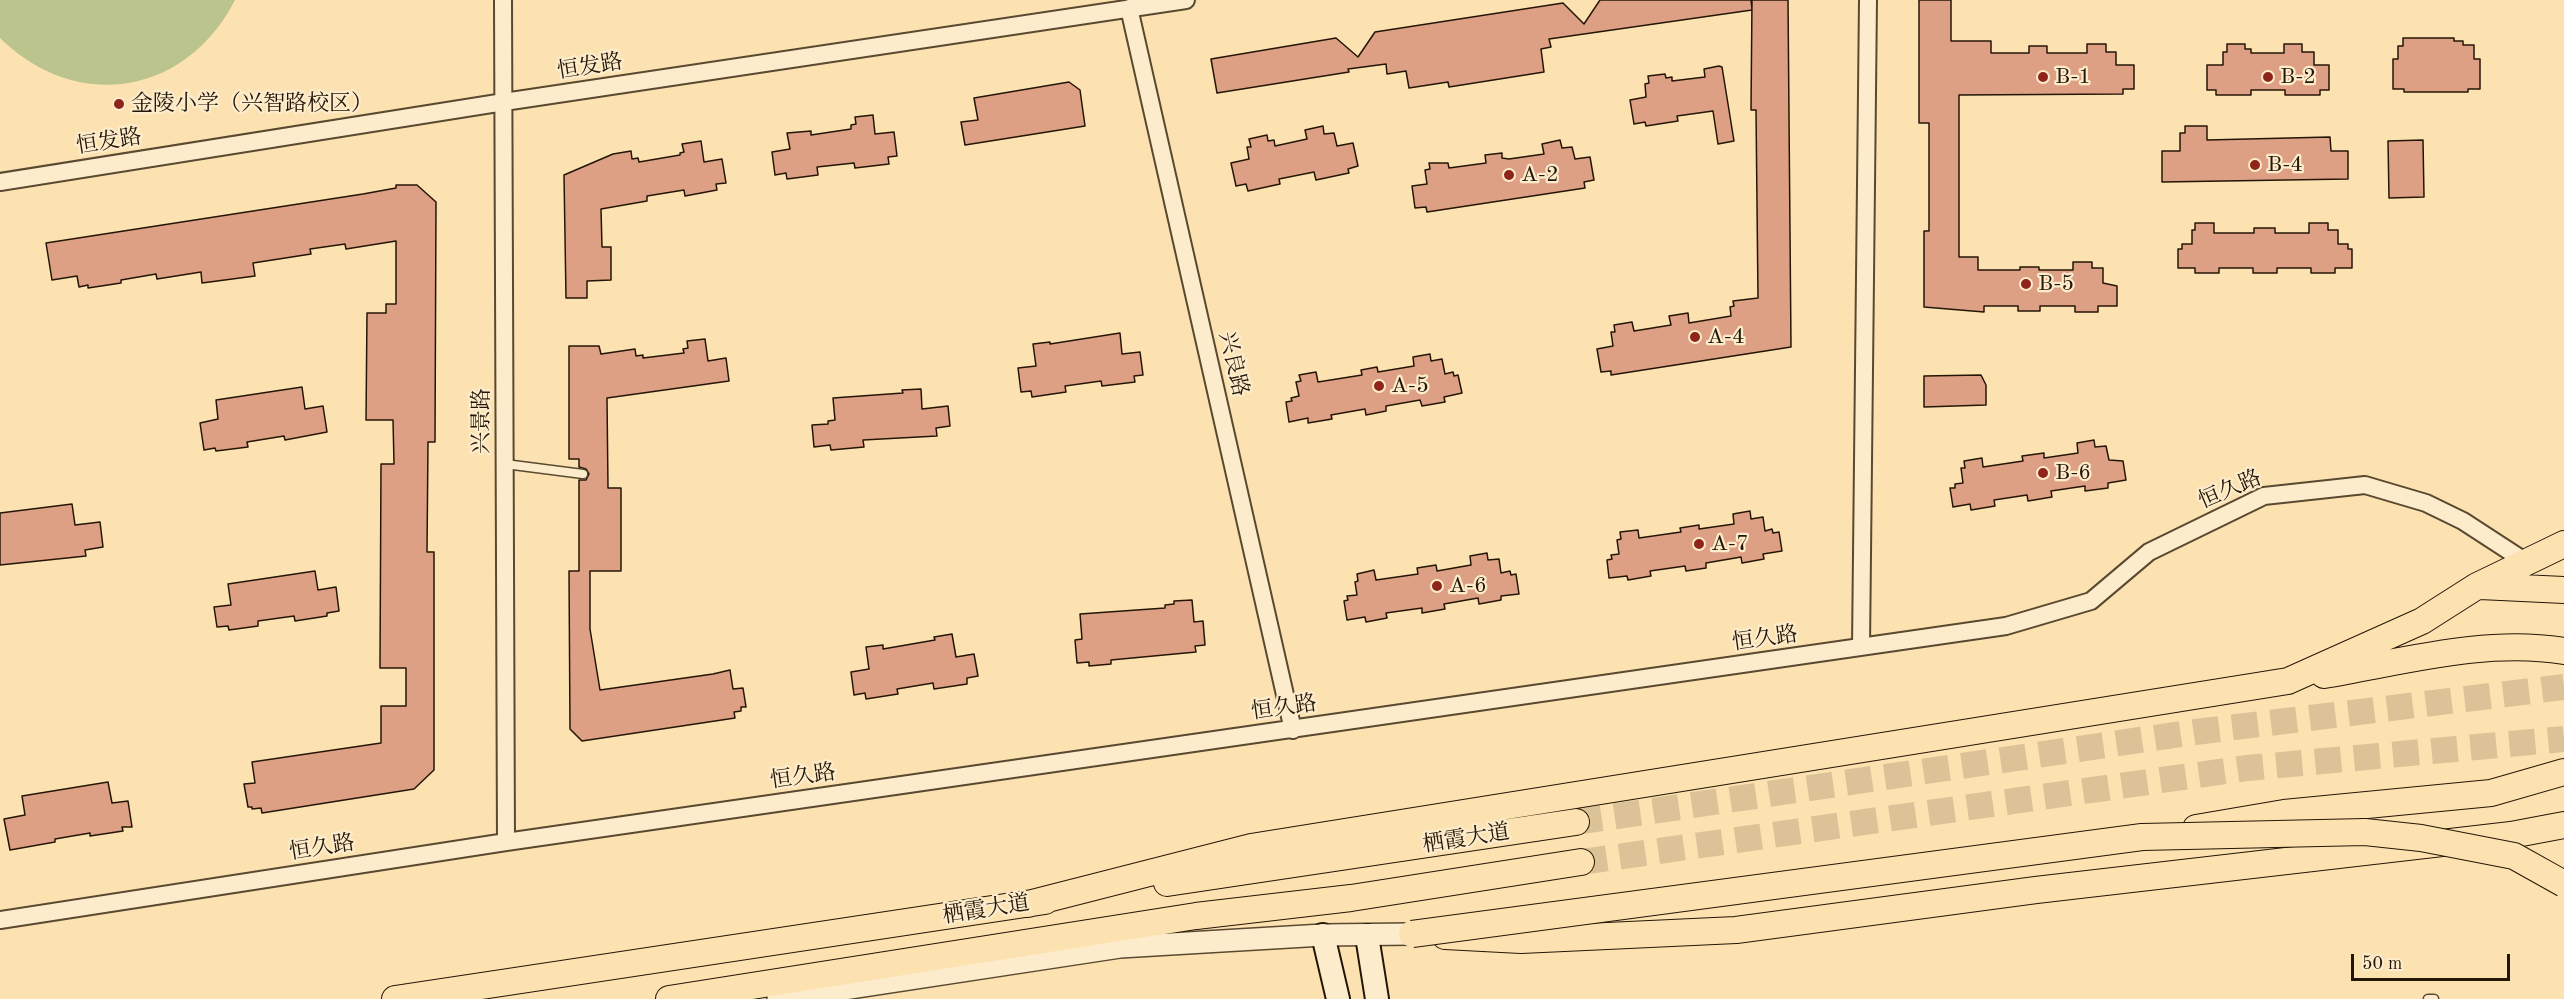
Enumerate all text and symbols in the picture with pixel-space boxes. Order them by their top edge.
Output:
street label: 恒发路 [555,49,625,85]
place label: B-1 [2055,64,2091,90]
place label: B-2 [2280,64,2316,90]
marker: B-1 [2036,70,2050,84]
marker: B-2 [2261,70,2275,84]
place label: 金陵小学（兴智路校区） [131,91,373,117]
marker: 金陵小学（兴智路校区） [112,97,126,111]
street label: 恒发路 [74,124,144,160]
place label: B-4 [2267,152,2303,178]
marker: B-4 [2248,158,2262,172]
place label: A-2 [1521,162,1559,188]
marker: A-2 [1502,168,1516,182]
place label: B-5 [2038,271,2074,297]
marker: B-5 [2019,277,2033,291]
place label: A-4 [1707,324,1745,350]
street label: 兴良路 [1213,329,1253,399]
marker: A-4 [1688,330,1702,344]
place label: A-5 [1391,373,1429,399]
marker: A-5 [1372,379,1386,393]
street label: 兴景路 [469,388,495,454]
place label: B-6 [2055,460,2091,486]
street label: 恒久路 [2194,465,2266,515]
marker: B-6 [2036,466,2050,480]
place label: A-7 [1711,531,1749,557]
marker: A-7 [1692,537,1706,551]
place label: A-6 [1449,573,1487,599]
marker: A-6 [1430,579,1444,593]
street label: 恒久路 [1730,621,1800,657]
street label: 恒久路 [1249,690,1319,726]
street label: 恒久路 [768,759,838,795]
street label: 栖霞大道 [1420,819,1512,859]
street label: 恒久路 [287,830,357,866]
street label: 栖霞大道 [940,890,1032,930]
scale bar [2354,942,2513,980]
text: 50 m [2362,955,2402,973]

